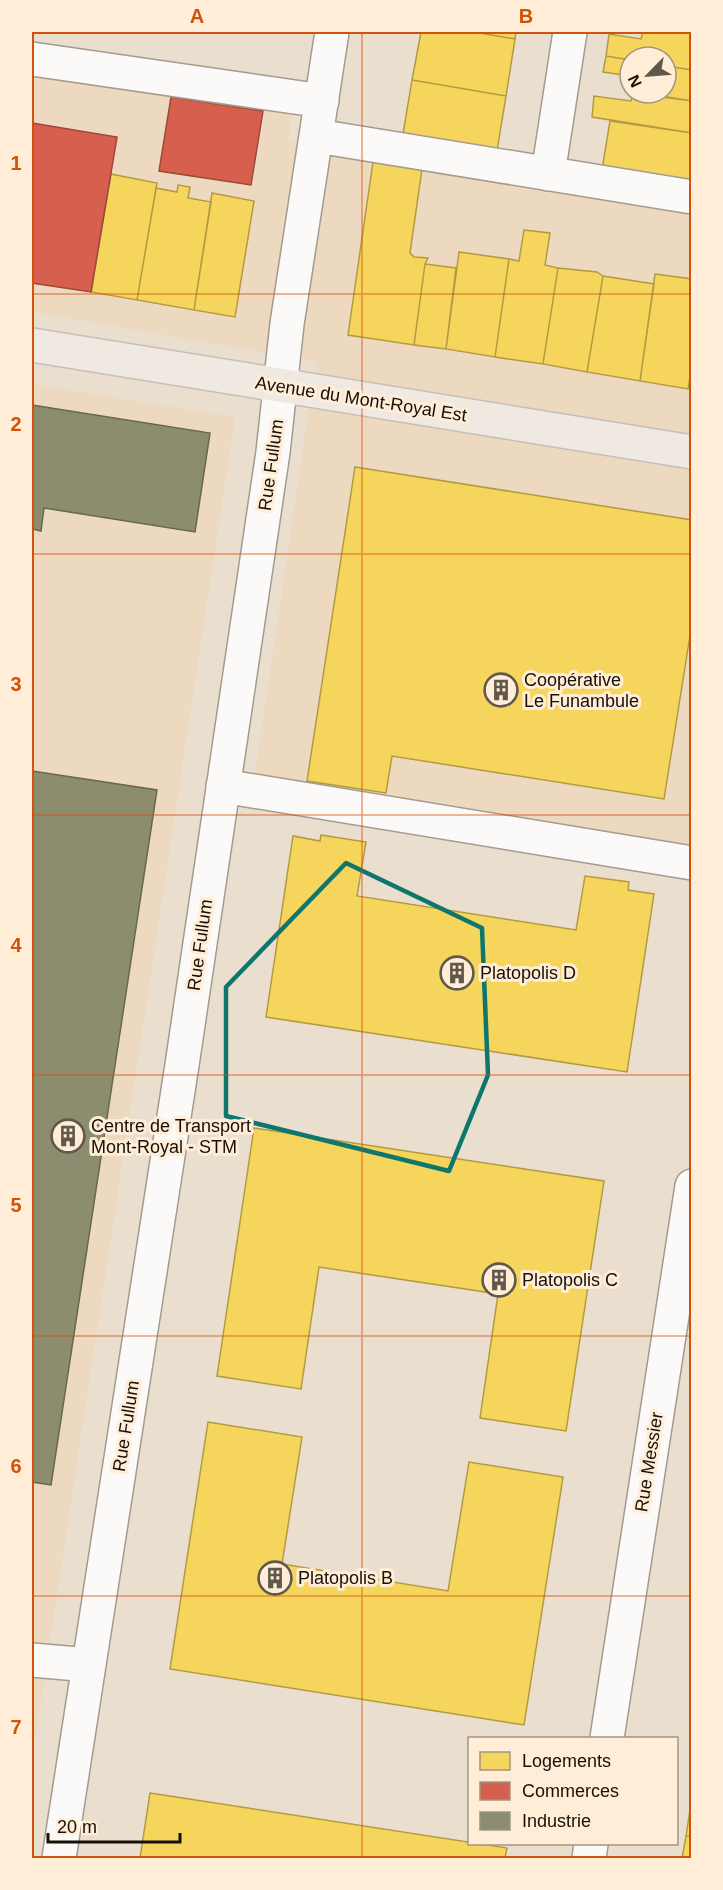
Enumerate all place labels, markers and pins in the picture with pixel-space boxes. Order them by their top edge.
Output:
place label: Coopérative Le Funambule [524,670,639,711]
building icon: Coopérative Le Funambule [483,672,519,708]
building icon: Platopolis D [439,955,475,991]
place label: Platopolis D [480,963,576,983]
place label: Centre de Transport Mont-Royal - STM [91,1116,251,1157]
building icon: Centre de Transport Mont-Royal - STM [50,1118,86,1154]
building icon: Platopolis C [481,1262,517,1298]
place label: Platopolis C [522,1270,618,1290]
building icon: Platopolis B [257,1560,293,1596]
place label: Platopolis B [298,1568,393,1588]

